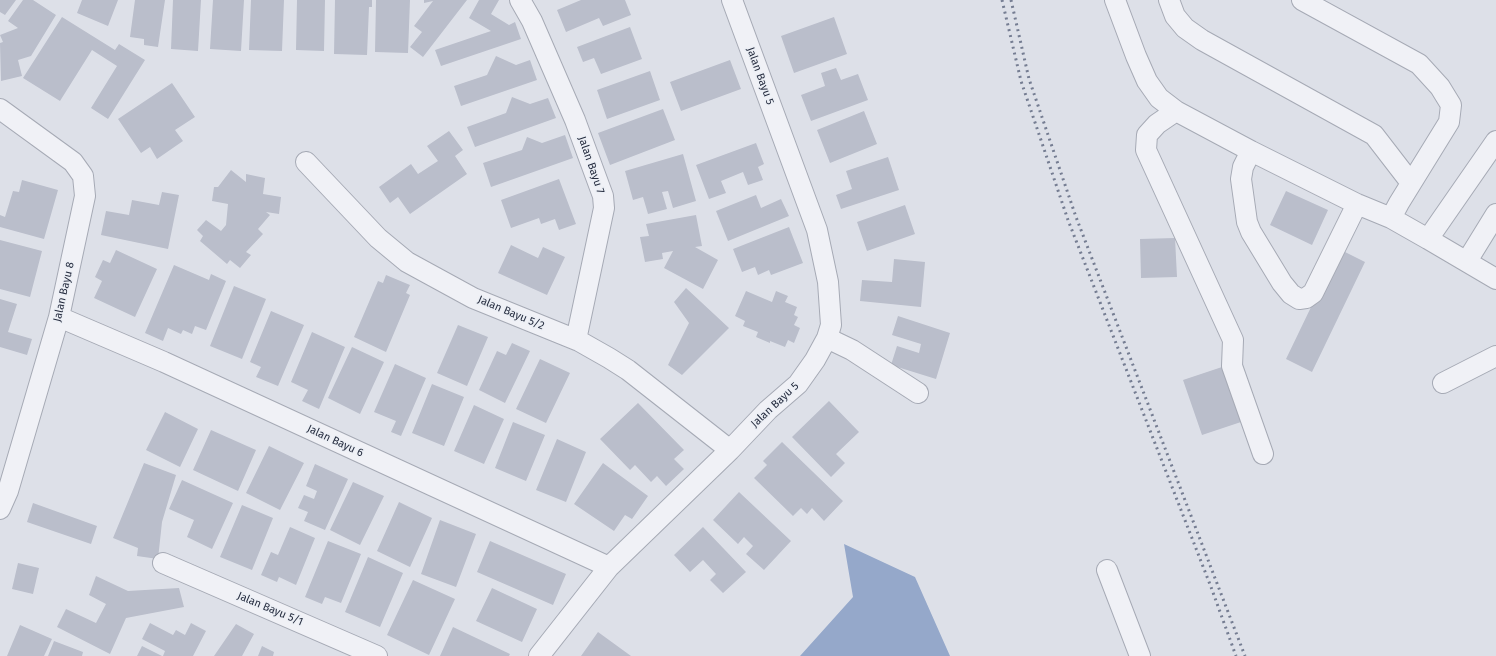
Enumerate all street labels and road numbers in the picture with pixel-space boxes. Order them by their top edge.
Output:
street label: Jalan Bayu 5 [743,45,777,107]
street label: Jalan Bayu 7 [575,135,607,195]
street label: Jalan Bayu 8 [51,261,77,323]
street label: Jalan Bayu 5/2 [476,293,546,333]
street label: Jalan Bayu 5 [748,380,802,430]
street label: Jalan Bayu 6 [305,422,365,460]
street label: Jalan Bayu 5/1 [235,589,305,629]

